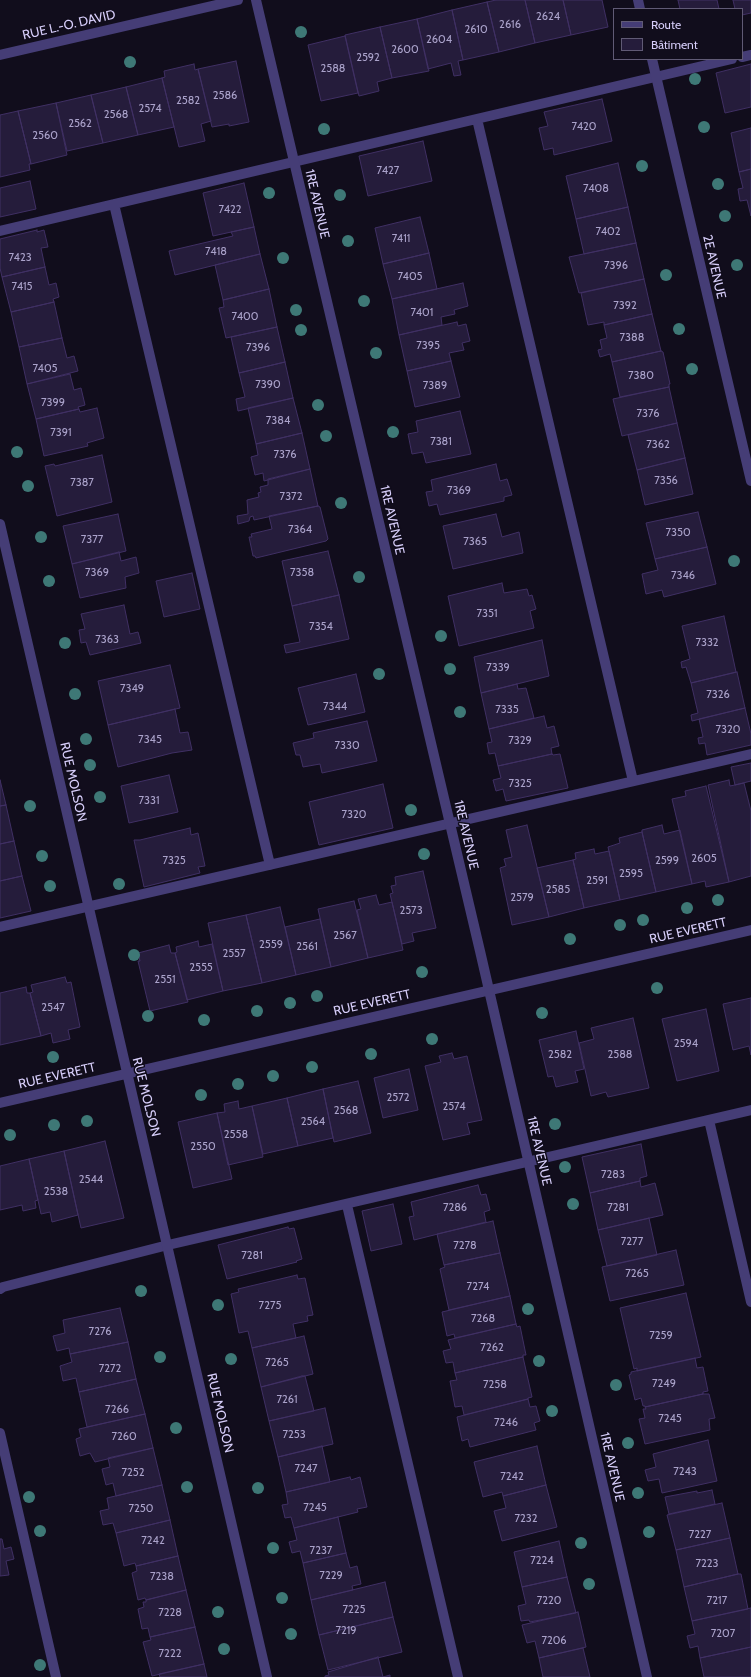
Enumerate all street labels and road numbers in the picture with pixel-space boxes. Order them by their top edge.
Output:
street label: RUE L.-O. DAVID [21,7,117,43]
street label: 1RE AVENUE [301,168,333,240]
street label: 2E AVENUE [699,233,729,301]
street label: 1RE AVENUE [376,484,408,556]
street label: RUE MOLSON [56,741,90,823]
street label: 1RE AVENUE [450,799,482,871]
street label: RUE EVERETT [648,915,728,947]
street label: RUE EVERETT [332,987,412,1019]
street label: RUE MOLSON [129,1056,163,1138]
street label: RUE EVERETT [17,1060,97,1092]
street label: 1RE AVENUE [523,1115,555,1187]
street label: RUE MOLSON [203,1372,237,1454]
street label: 1RE AVENUE [596,1431,628,1503]

